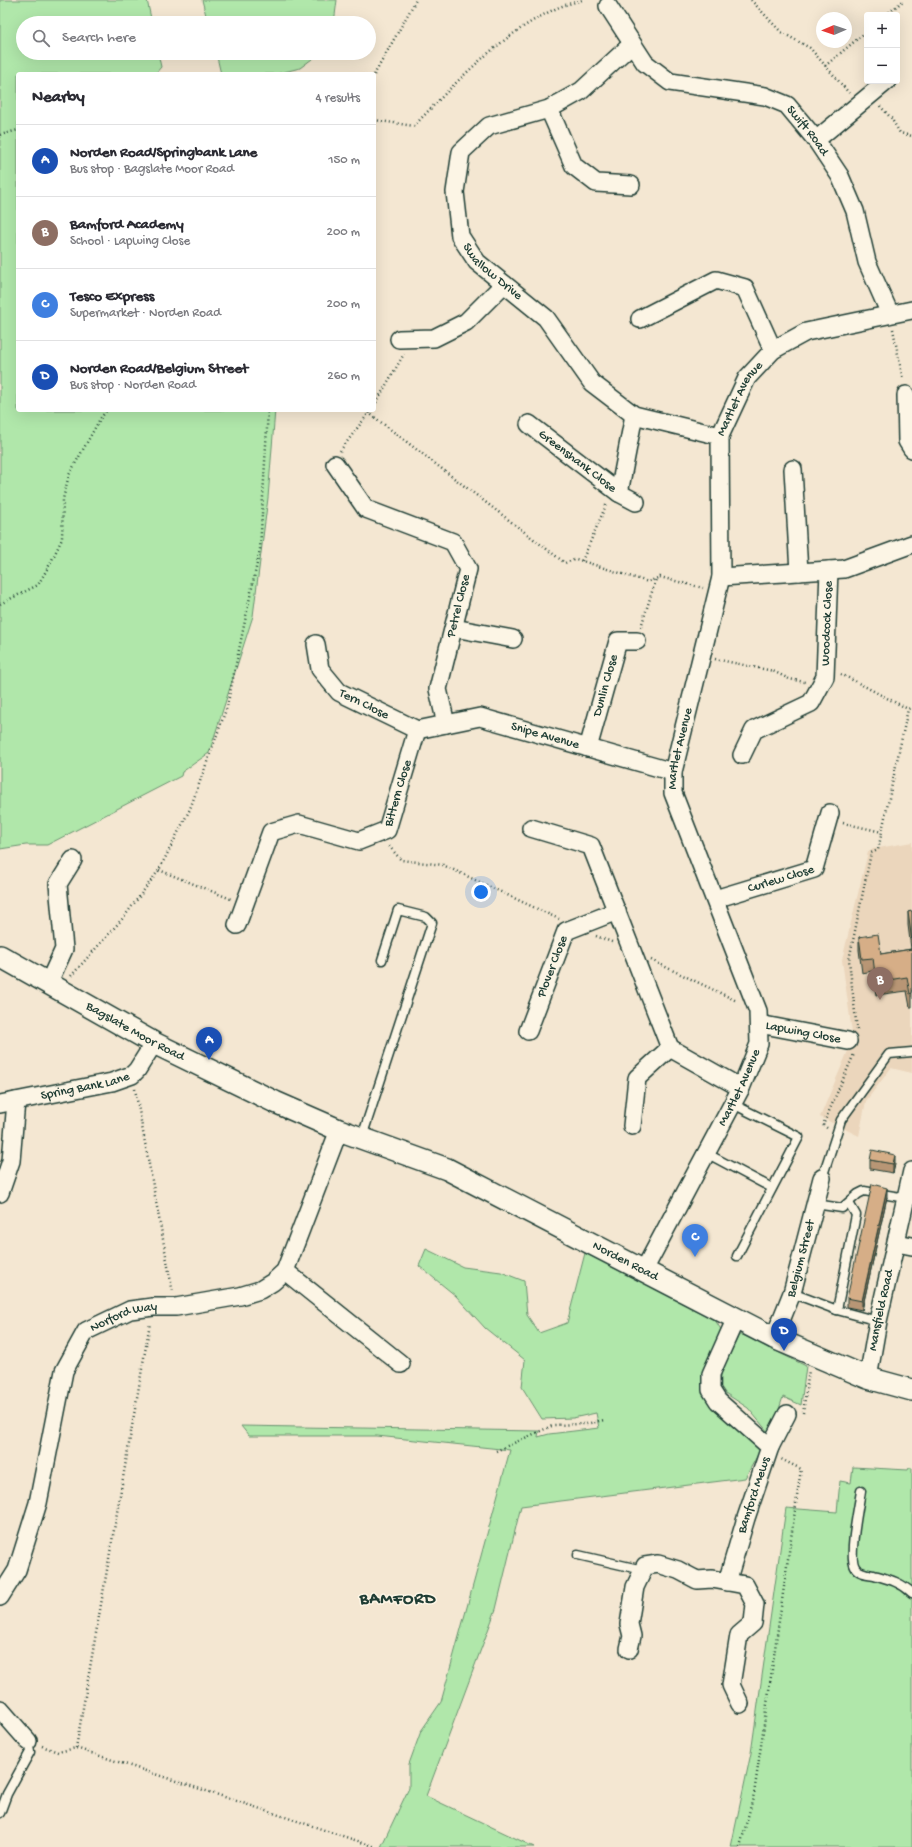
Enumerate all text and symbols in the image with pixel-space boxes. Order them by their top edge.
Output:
north arrow [816,12,852,48]
map controls [864,12,900,84]
button: + [864,12,900,48]
search box [16,16,376,60]
icon: search [30,27,52,49]
text: Search here [62,29,136,47]
button: − [864,48,900,84]
text: Nearby [32,88,85,108]
text: 4 results [316,91,360,106]
street label: Swift Road [783,103,833,160]
text: Norden Road/Springbank Lane [70,144,257,162]
text: A [41,153,49,168]
text: 150 m [328,153,360,168]
text: Bus stop · Bagslate Moor Road [70,162,234,177]
text: Bamford Academy [70,216,184,234]
text: B [42,225,48,240]
text: 200 m [327,225,360,240]
text: School · Lapwing Close [70,234,190,249]
street label: Swallow Drive [459,240,526,303]
text: Tesco Express [70,288,154,306]
text: C [41,297,49,312]
text: 200 m [327,297,360,312]
text: Supermarket · Norden Road [70,306,221,321]
street label: Martlet Avenue [714,358,766,438]
text: Norden Road/Belgium Street [70,360,248,378]
text: D [41,369,49,384]
text: 260 m [327,369,360,384]
text: Bus stop · Norden Road [70,378,196,393]
street label: Greenshank Close [535,426,620,496]
street label: Petrel Close [444,573,474,640]
street label: Woodcock Close [818,580,836,666]
street label: Dunlin Close [589,652,621,719]
street label: Tern Close [336,685,392,723]
street label: Martlet Avenue [665,706,696,789]
street label: Snipe Avenue [509,719,581,752]
street label: Bittern Close [381,758,415,829]
street label: Curlew Close [746,862,816,896]
your location [471,882,491,902]
street label: Plover Close [534,933,571,1001]
pin: B [867,967,893,1000]
street label: Bagslate Moor Road [83,998,188,1065]
street label: Lapwing Close [764,1018,842,1047]
pin: A [196,1027,222,1060]
street label: Martlet Avenue [715,1047,764,1128]
street label: Spring Bank Lane [40,1069,132,1103]
street label: Belgium Street [783,1217,819,1301]
pin: C [682,1224,708,1257]
street label: Norden Road [590,1238,662,1285]
street label: Mansfield Road [865,1267,897,1352]
street label: Norford Way [88,1300,158,1335]
pin: D [771,1318,797,1351]
street label: Bamford Mews [734,1454,774,1536]
district label: BAMFORD [359,1590,436,1610]

